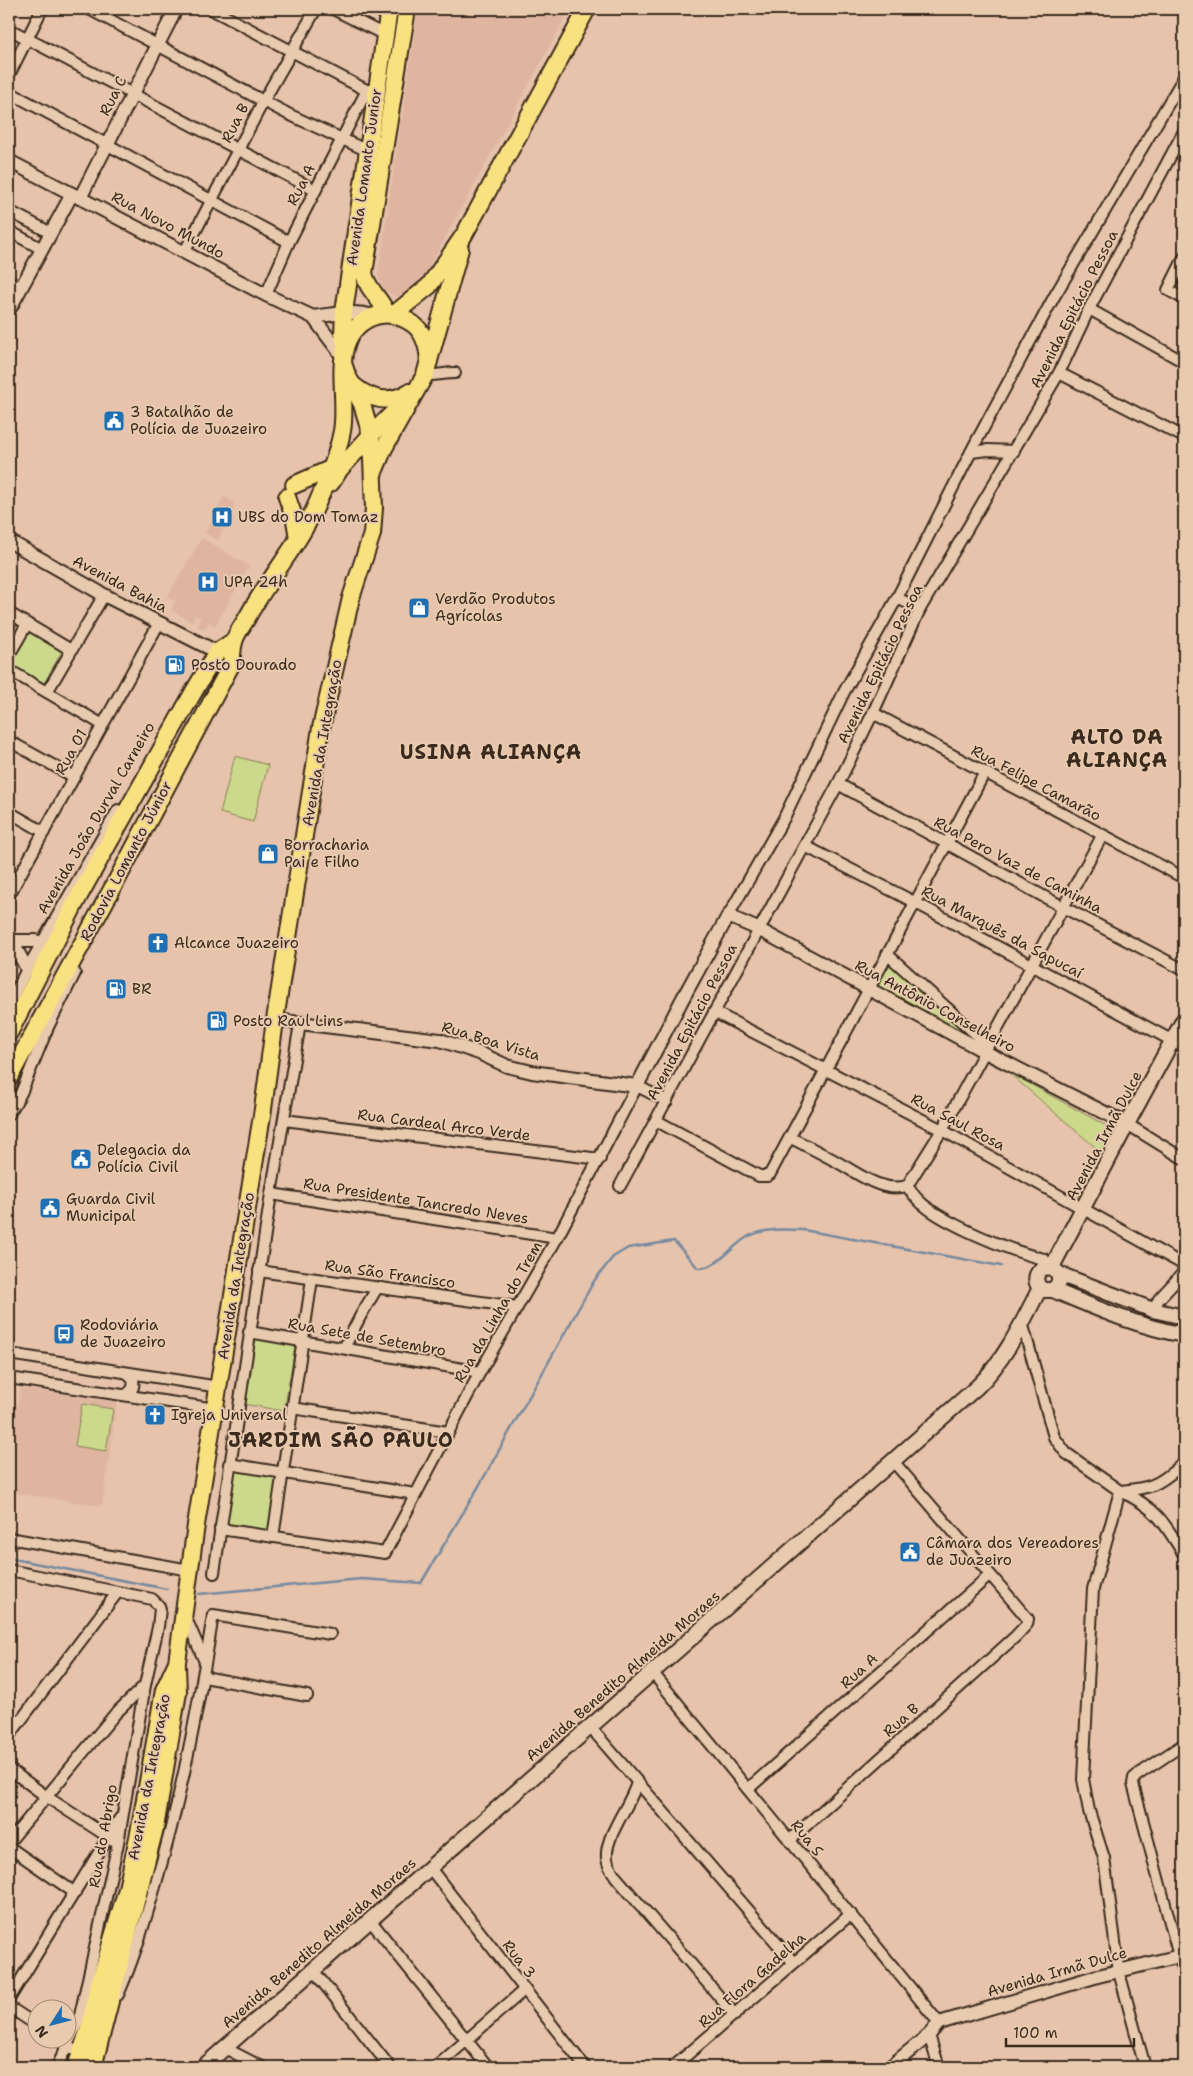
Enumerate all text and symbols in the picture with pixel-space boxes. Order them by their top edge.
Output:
street label: Rua C [95,73,131,119]
street label: Avenida Lomanto Junior [342,87,386,267]
street label: Rua B [217,100,253,146]
street label: Rua A [282,161,320,209]
street label: Rua Novo Mundo [108,187,228,263]
street label: Avenida Epitácio Pessoa [1025,226,1123,391]
place label: 3 Batalhão de Polícia de Juazeiro [130,402,267,439]
public building icon: 3 Batalhão de Polícia de Juazeiro [102,409,126,433]
hospital icon: UBS do Dom Tomaz [210,505,234,529]
place label: UBS do Dom Tomaz [238,507,379,527]
street label: Avenida Bahia [69,551,171,618]
hospital icon: UPA 24h [196,570,220,594]
place label: UPA 24h [224,572,288,592]
street label: Avenida Epitácio Pessoa [833,580,928,747]
place label: Verdão Produtos Agrícolas [435,589,556,626]
shop icon: Verdão Produtos Agrícolas [407,596,431,620]
fuel station icon: Posto Dourado [163,653,187,677]
place label: Posto Dourado [191,655,297,675]
street label: Avenida da Integração [297,658,347,828]
street label: Avenida João Durval Carneiro [33,718,159,918]
district label: ALTO DA ALIANÇA [1066,724,1168,773]
street label: Rua 01 [50,726,92,778]
district label: USINA ALIANÇA [400,739,582,765]
street label: Rua Felipe Camarão [968,740,1104,826]
street label: Rodovia Lomanto Júnior [75,777,177,945]
street label: Rua Pero Vaz de Caminha [930,812,1106,918]
place label: Borracharia Pai e Filho [284,835,370,872]
shop icon: Borracharia Pai e Filho [256,842,280,866]
street label: Rua Marquês da Sapucaí [918,881,1087,983]
church icon: Alcance Juazeiro [146,931,170,955]
place label: Alcance Juazeiro [174,933,299,953]
street label: Avenida Epitácio Pessoa [642,940,742,1104]
street label: Rua Antônio Conselheiro [851,955,1019,1057]
fuel station icon: BR [104,977,128,1001]
place label: BR [132,979,152,999]
fuel station icon: Posto Raul Lins [205,1009,229,1033]
place label: Posto Raul Lins [233,1011,344,1031]
street label: Rua Boa Vista [439,1017,543,1066]
street label: Avenida Irmã Dulce [1061,1068,1147,1204]
street label: Rua Saul Rosa [907,1089,1009,1156]
street label: Rua Cardeal Arco Verde [356,1104,532,1146]
place label: Delegacia da Polícia Civil [97,1140,191,1177]
public building icon: Delegacia da Polícia Civil [69,1147,93,1171]
street label: Rua Presidente Tancredo Neves [302,1173,530,1229]
place label: Guarda Civil Municipal [66,1189,156,1226]
street label: Avenida da Integração [213,1191,259,1361]
public building icon: Guarda Civil Municipal [38,1196,62,1220]
street label: Rua da Linha do Trem [449,1237,547,1386]
street label: Rua São Francisco [323,1255,457,1293]
street label: Rua Sete de Setembro [286,1313,448,1361]
place label: Rodoviária de Juazeiro [80,1315,166,1352]
bus stop icon: Rodoviária de Juazeiro [52,1322,76,1346]
church icon: Igreja Universal [143,1403,167,1427]
place label: Igreja Universal [171,1405,288,1425]
district label: JARDIM SÃO PAULO [228,1426,454,1453]
place label: Câmara dos Vereadores de Juazeiro [926,1533,1099,1570]
public building icon: Câmara dos Vereadores de Juazeiro [898,1540,922,1564]
street label: Avenida Benedito Almeida Moraes [522,1586,724,1766]
street label: Rua A [836,1649,882,1693]
street label: Avenida da Integração [123,1692,175,1862]
street label: Rua B [879,1698,923,1741]
street label: Rua do Abrigo [84,1783,122,1889]
street label: Rua S [786,1816,828,1860]
street label: Avenida Benedito Almeida Moraes [218,1853,420,2033]
street label: Rua Flora Gadelha [694,1927,810,2032]
street label: Rua 3 [498,1936,540,1982]
street label: Avenida Irmã Dulce [985,1942,1129,2002]
north arrow [28,1998,78,2048]
scale bar [1006,2016,1133,2048]
text: N [31,2022,52,2041]
text: 100 m [1013,2023,1058,2043]

